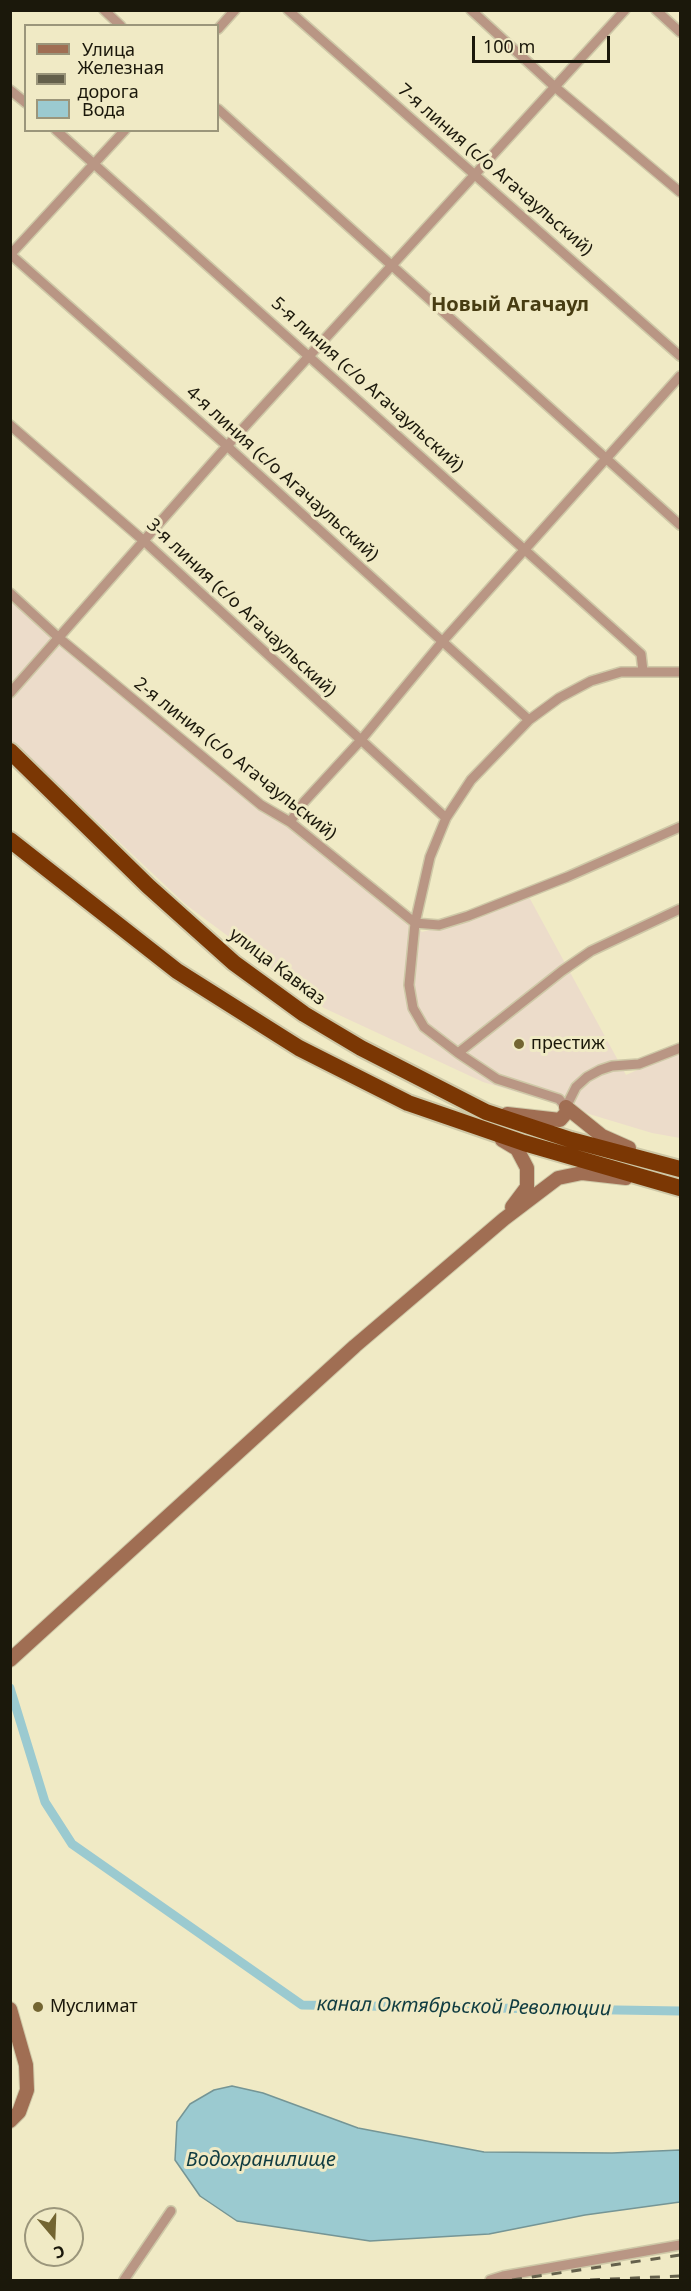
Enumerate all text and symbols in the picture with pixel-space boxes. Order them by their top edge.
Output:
legend [24,24,219,132]
scale bar [475,24,613,62]
text: 100 m [483,34,535,58]
text: Улица [82,37,135,61]
text: Железная дорога [78,55,164,103]
street label: 7-я линия (с/о Агачаульский) [393,79,597,261]
text: Вода [82,97,125,121]
street label: 5-я линия (с/о Агачаульский) [266,293,468,477]
district label: Новый Агачаул [431,293,589,317]
street label: 4-я линия (с/о Агачаульский) [181,382,383,566]
street label: 3-я линия (с/о Агачаульский) [142,514,340,702]
street label: 2-я линия (с/о Агачаульский) [129,673,341,845]
street label: улица Кавказ [225,924,329,1010]
place label: престиж [531,1033,605,1055]
marker: престиж [512,1037,526,1051]
water label: канал Октябрьской Революции [317,1992,611,2022]
place label: Муслимат [50,1996,138,2018]
marker: Муслимат [31,2000,45,2014]
water label: Водохранилище [186,2148,336,2172]
north arrow [24,2207,84,2267]
text: С [51,2240,68,2264]

